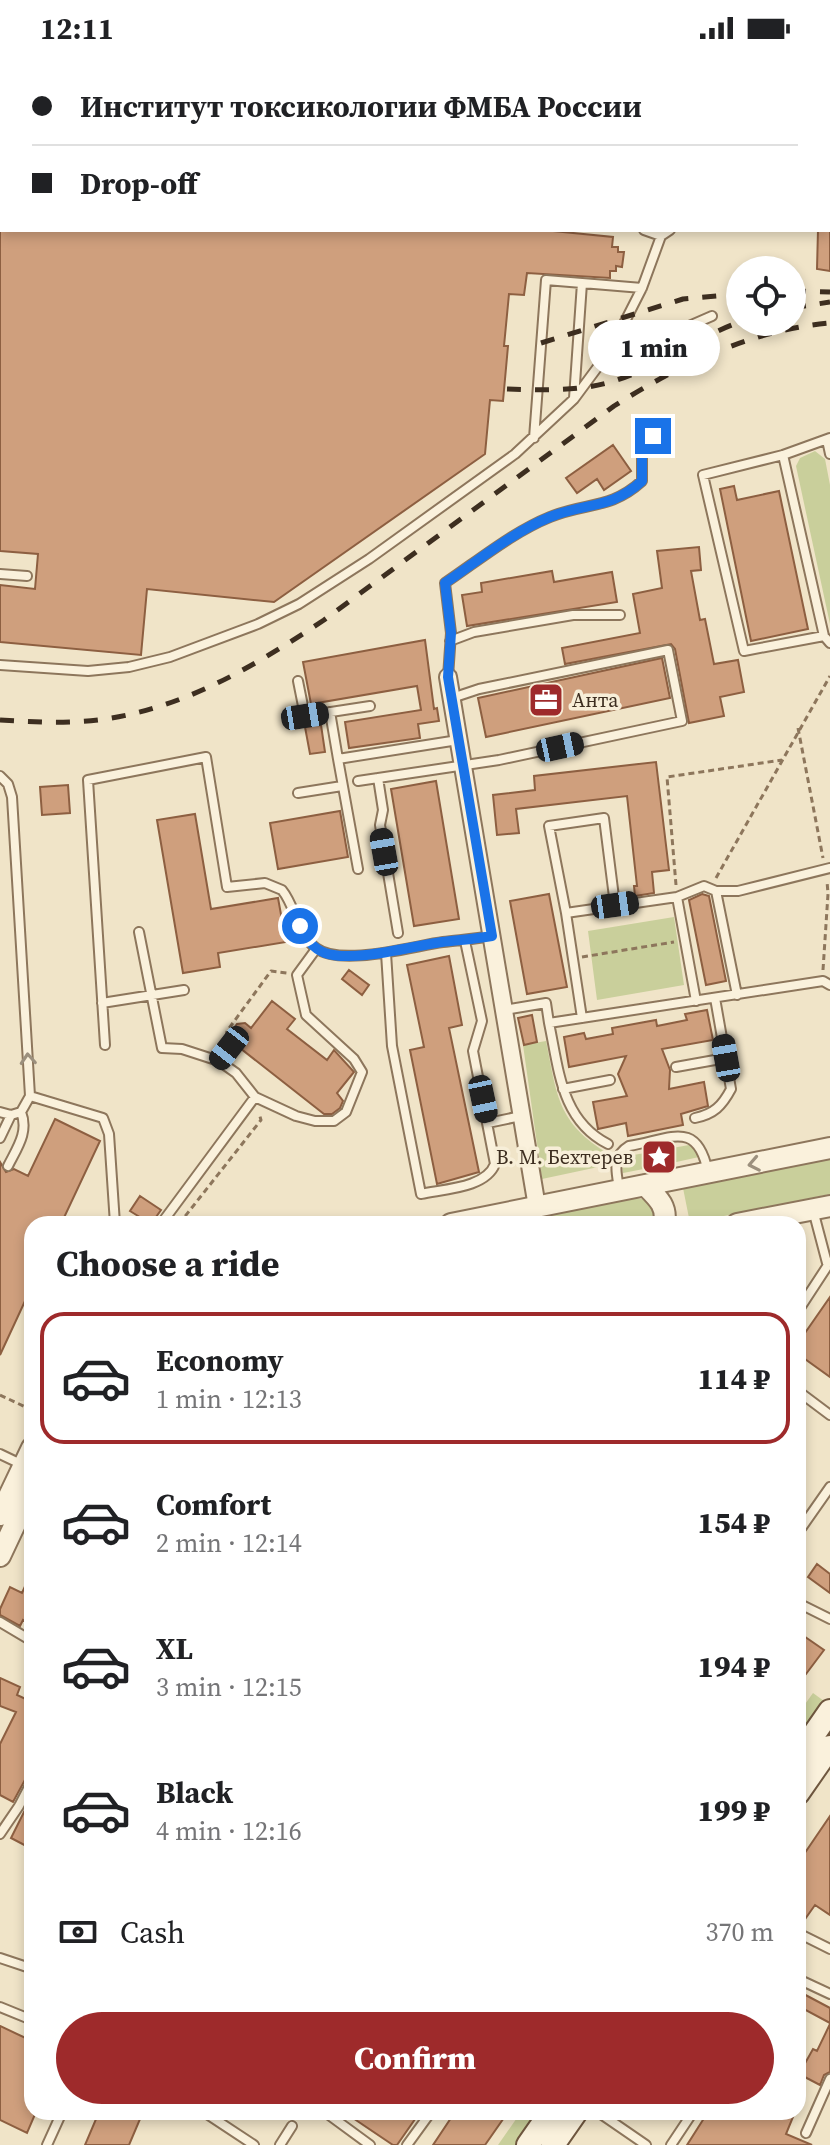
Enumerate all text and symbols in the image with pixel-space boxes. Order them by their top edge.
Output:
text: 12:11 [40,8,114,49]
text: Институт токсикологии ФМБА России [80,86,642,127]
text: Drop-off [80,163,198,204]
map controls [726,256,806,336]
button: locate [726,256,806,336]
callout: 1 min [587,320,719,376]
text: 1 min [620,330,688,366]
route end [635,418,671,454]
office icon: Анта [527,681,565,719]
place label: Анта [572,686,619,714]
car [279,700,331,732]
car [534,730,586,764]
car [368,826,400,878]
car [590,890,640,920]
route start [282,908,318,944]
car [205,1022,253,1074]
car [710,1032,742,1084]
one-way arrow [20,1052,37,1065]
car [466,1073,500,1125]
place icon: В. М. Бехтерев [640,1138,678,1176]
place label: В. М. Бехтерев [496,1143,633,1171]
one-way arrow [747,1154,760,1171]
text: Choose a ride [56,1239,279,1288]
text: Economy [156,1340,284,1381]
icon: car [60,1342,132,1414]
text: 114 ₽ [698,1358,770,1399]
text: 1 min · 12:13 [156,1381,302,1417]
text: Comfort [156,1484,271,1525]
icon: car [60,1486,132,1558]
text: 154 ₽ [698,1502,770,1543]
text: 2 min · 12:14 [156,1525,302,1561]
text: XL [156,1628,193,1669]
icon: car [60,1630,132,1702]
text: 194 ₽ [698,1646,770,1687]
text: 3 min · 12:15 [156,1669,302,1705]
text: Black [156,1772,233,1813]
icon: car [60,1774,132,1846]
text: 199 ₽ [698,1790,770,1831]
text: 4 min · 12:16 [156,1813,302,1849]
icon: cash [56,1910,100,1954]
text: Cash [120,1912,185,1953]
text: 370 m [706,1914,774,1950]
button: Confirm [56,2012,774,2104]

